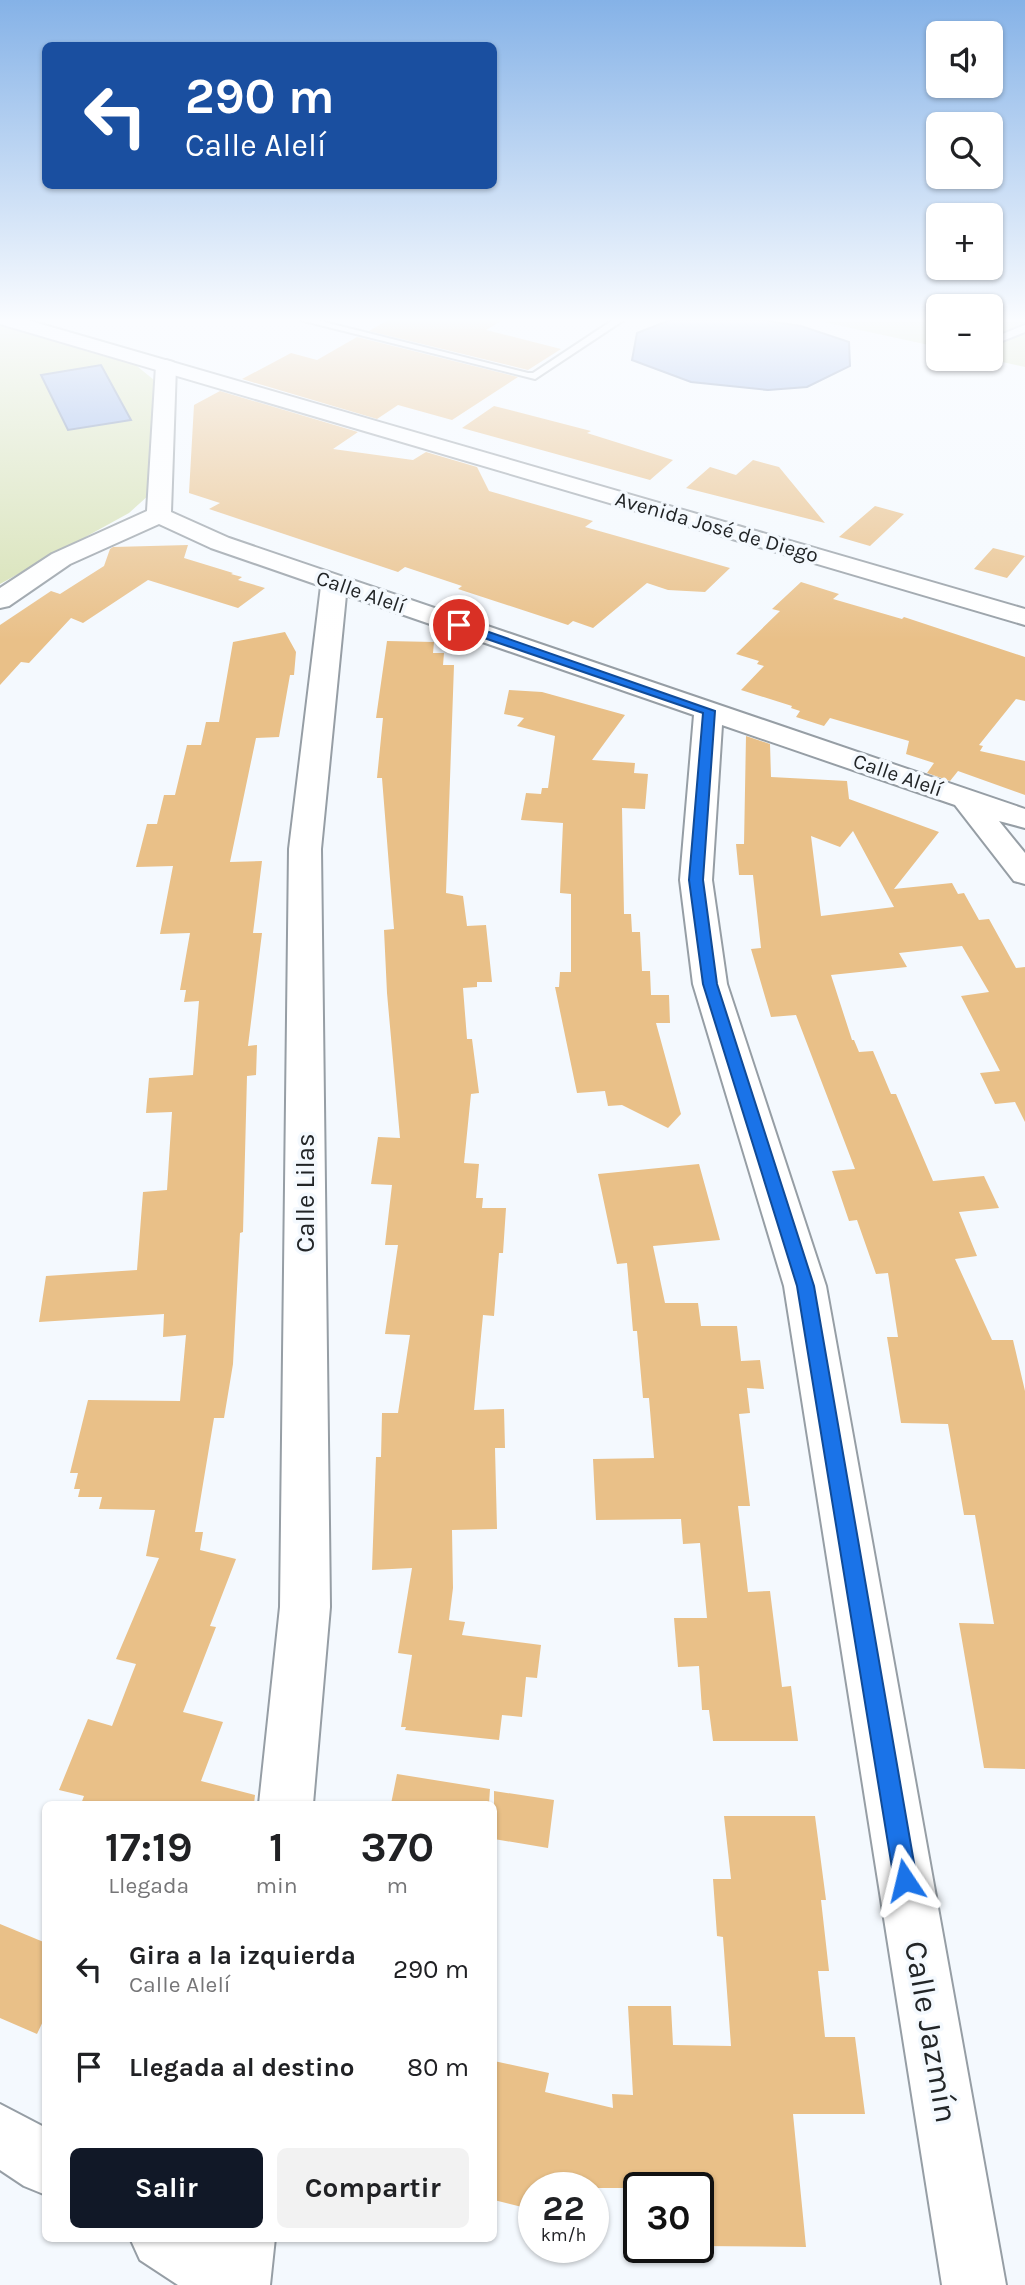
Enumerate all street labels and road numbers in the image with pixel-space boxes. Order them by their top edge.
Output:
street label: Avenida José de Diego [613,487,821,567]
street label: Calle Alelí [313,566,409,619]
street label: Calle Alelí [850,749,946,802]
street label: Calle Lilas [290,1133,321,1253]
street label: Calle Jazmín [897,1938,965,2126]

